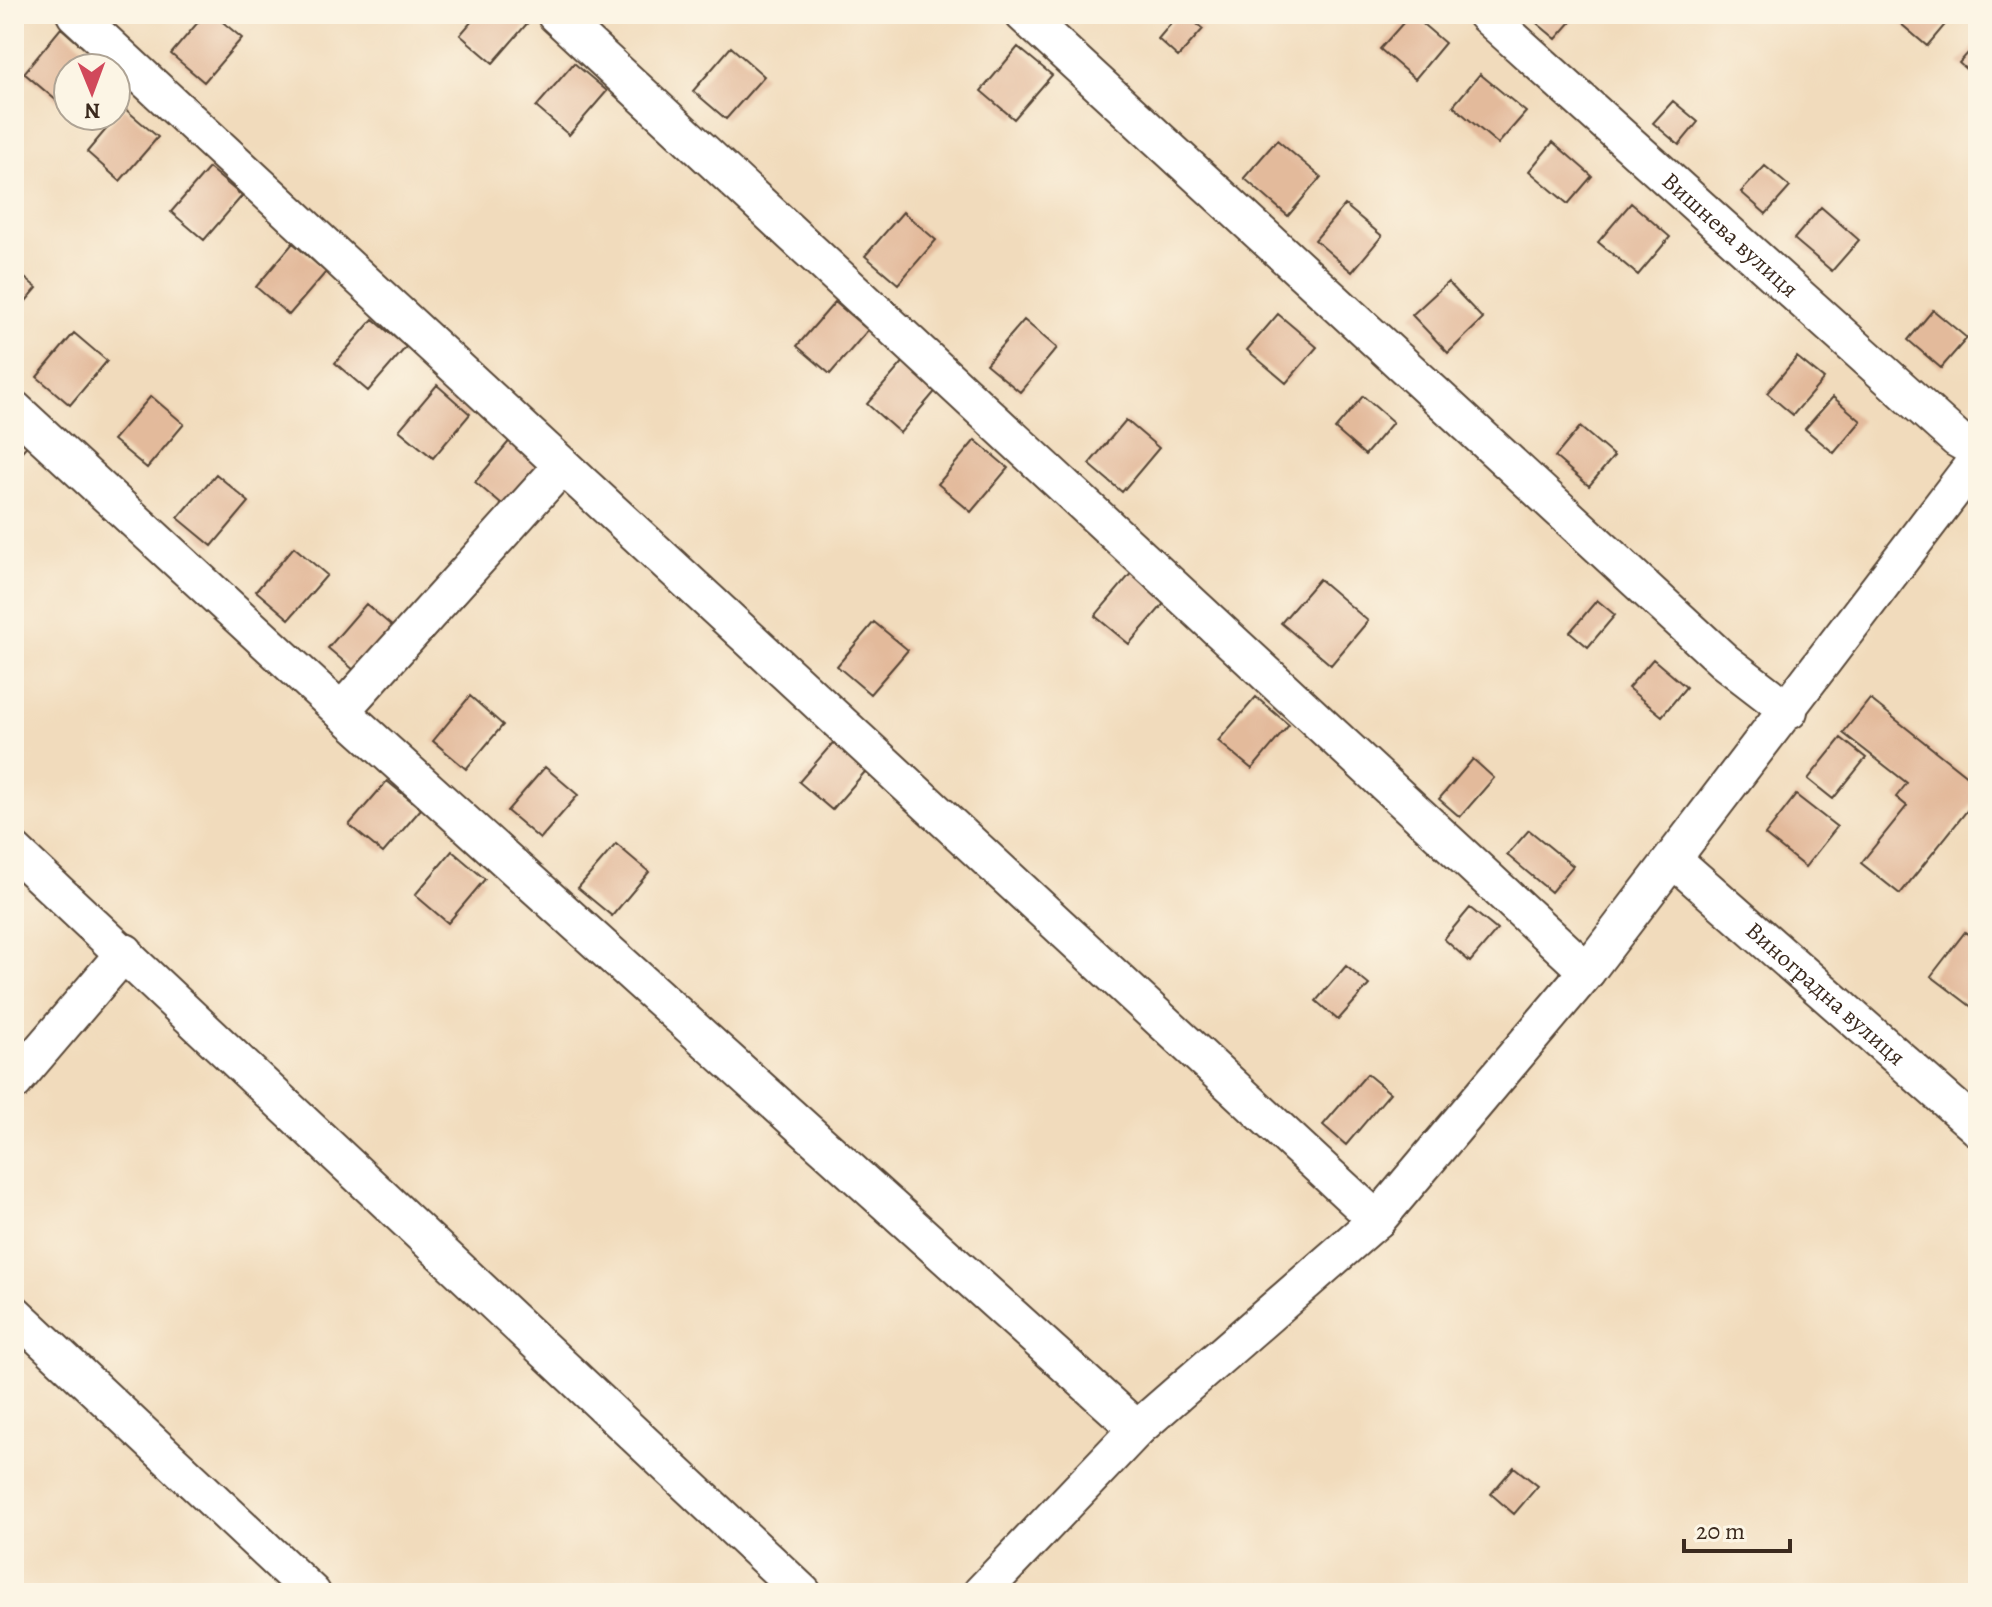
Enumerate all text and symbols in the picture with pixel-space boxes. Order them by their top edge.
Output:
north arrow [52,52,132,132]
text: N [84,96,101,126]
street label: Вишнева вулиця [1655,165,1805,305]
street label: Виноградна вулиця [1739,914,1912,1073]
scale bar [1684,1503,1790,1553]
text: 20 m [1696,1515,1745,1547]

